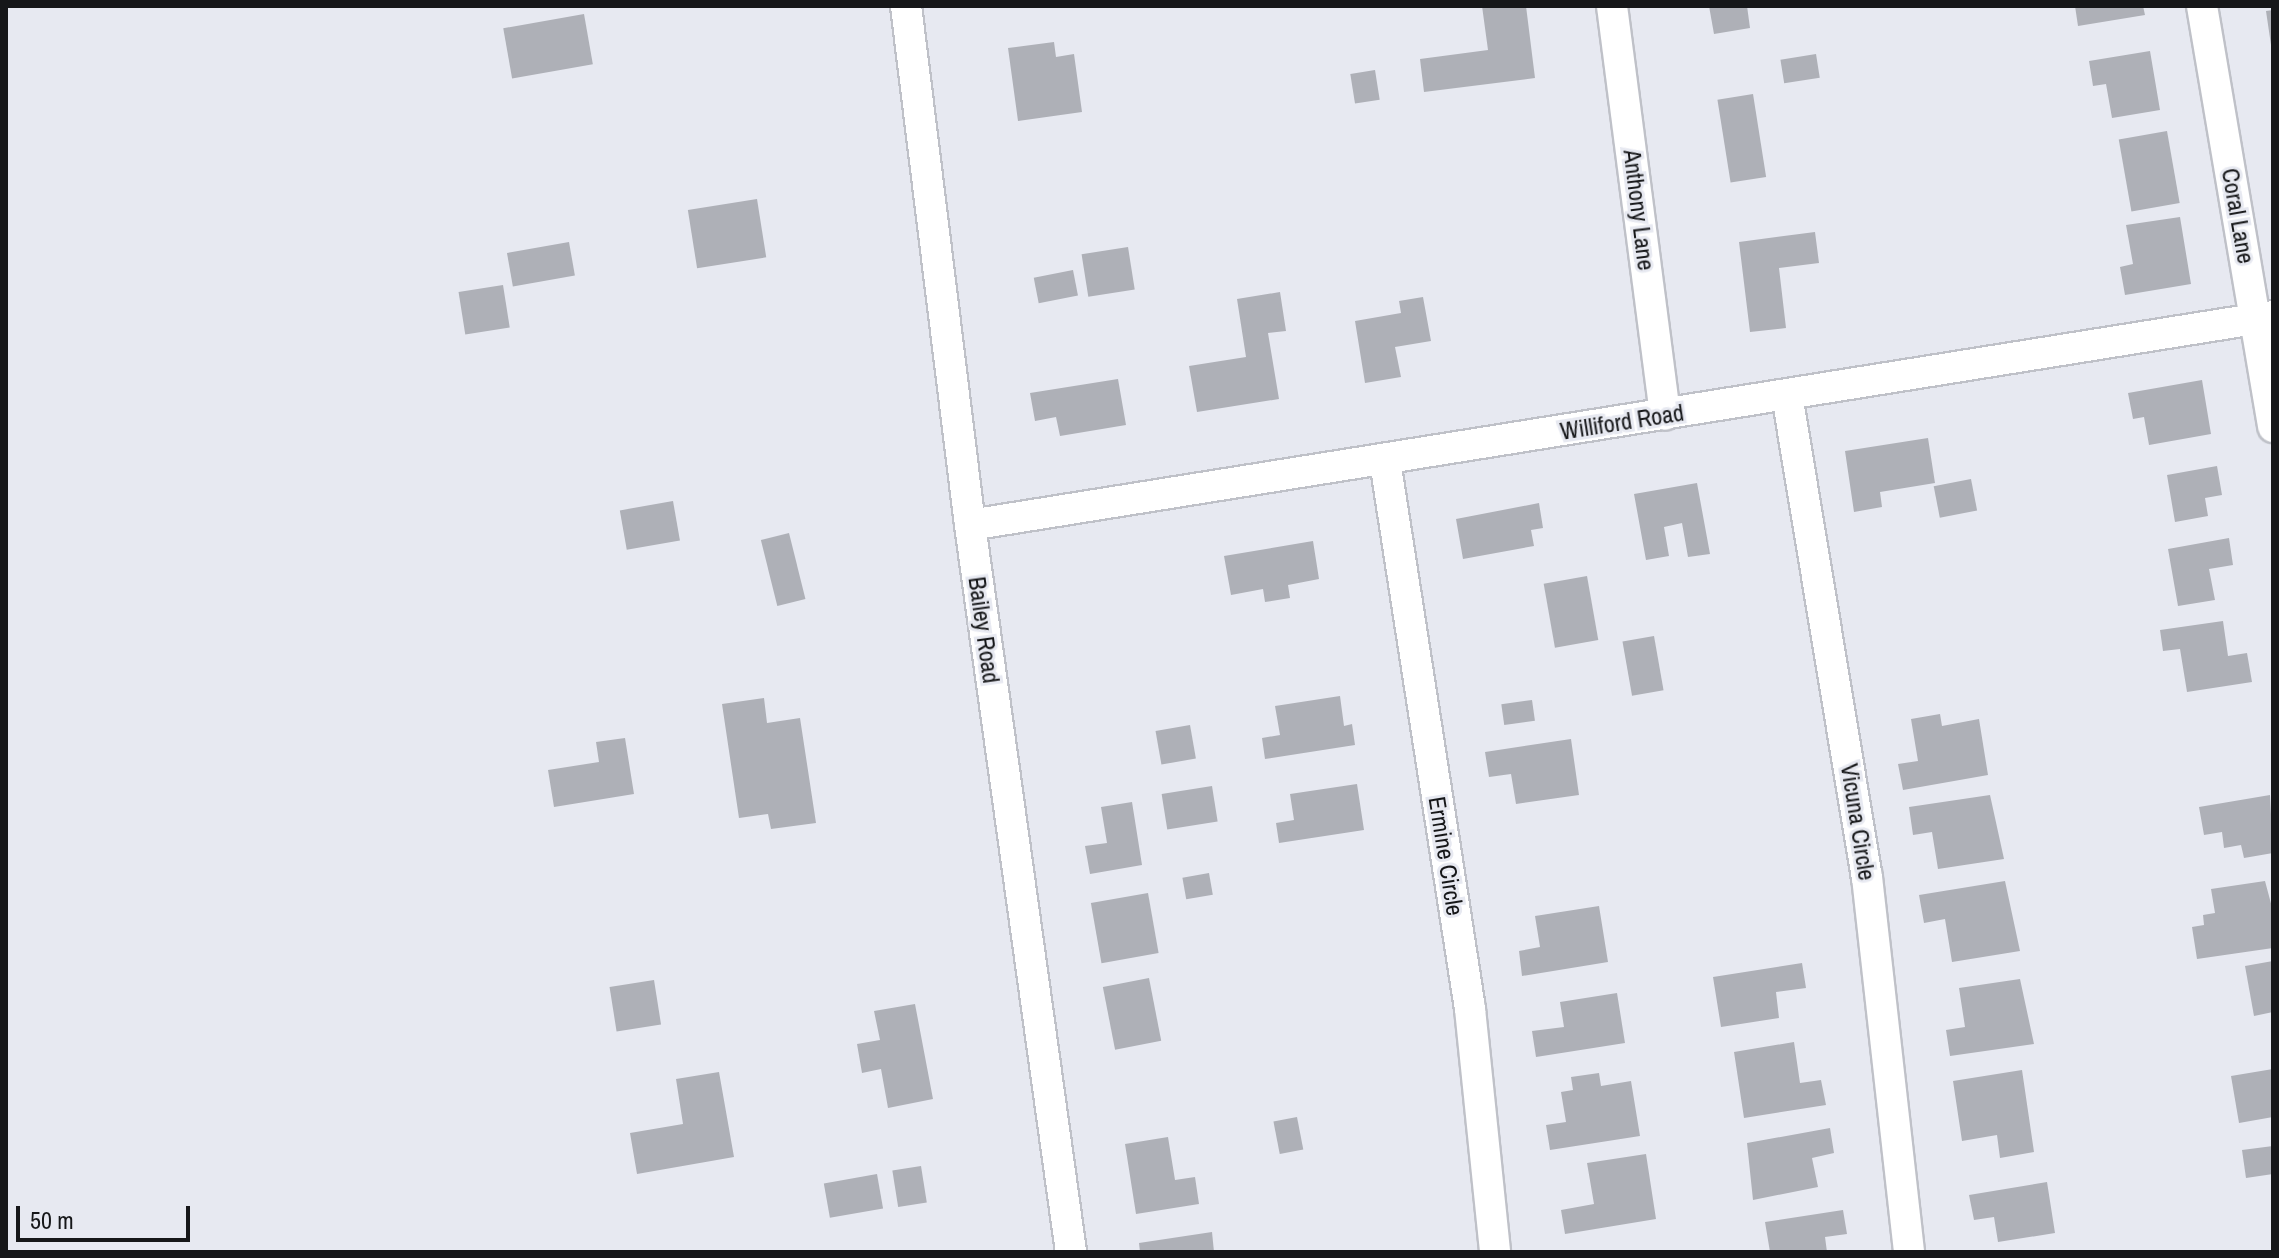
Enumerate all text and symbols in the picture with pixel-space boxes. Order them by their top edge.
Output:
street label: Anthony Lane [1617,148,1661,272]
street label: Coral Lane [2215,166,2261,266]
street label: Williford Road [1558,398,1686,446]
street label: Bailey Road [962,575,1006,685]
street label: Vicuna Circle [1835,762,1881,882]
street label: Ermine Circle [1422,794,1470,918]
scale bar [20,1190,194,1240]
text: 50 m [30,1204,74,1236]

